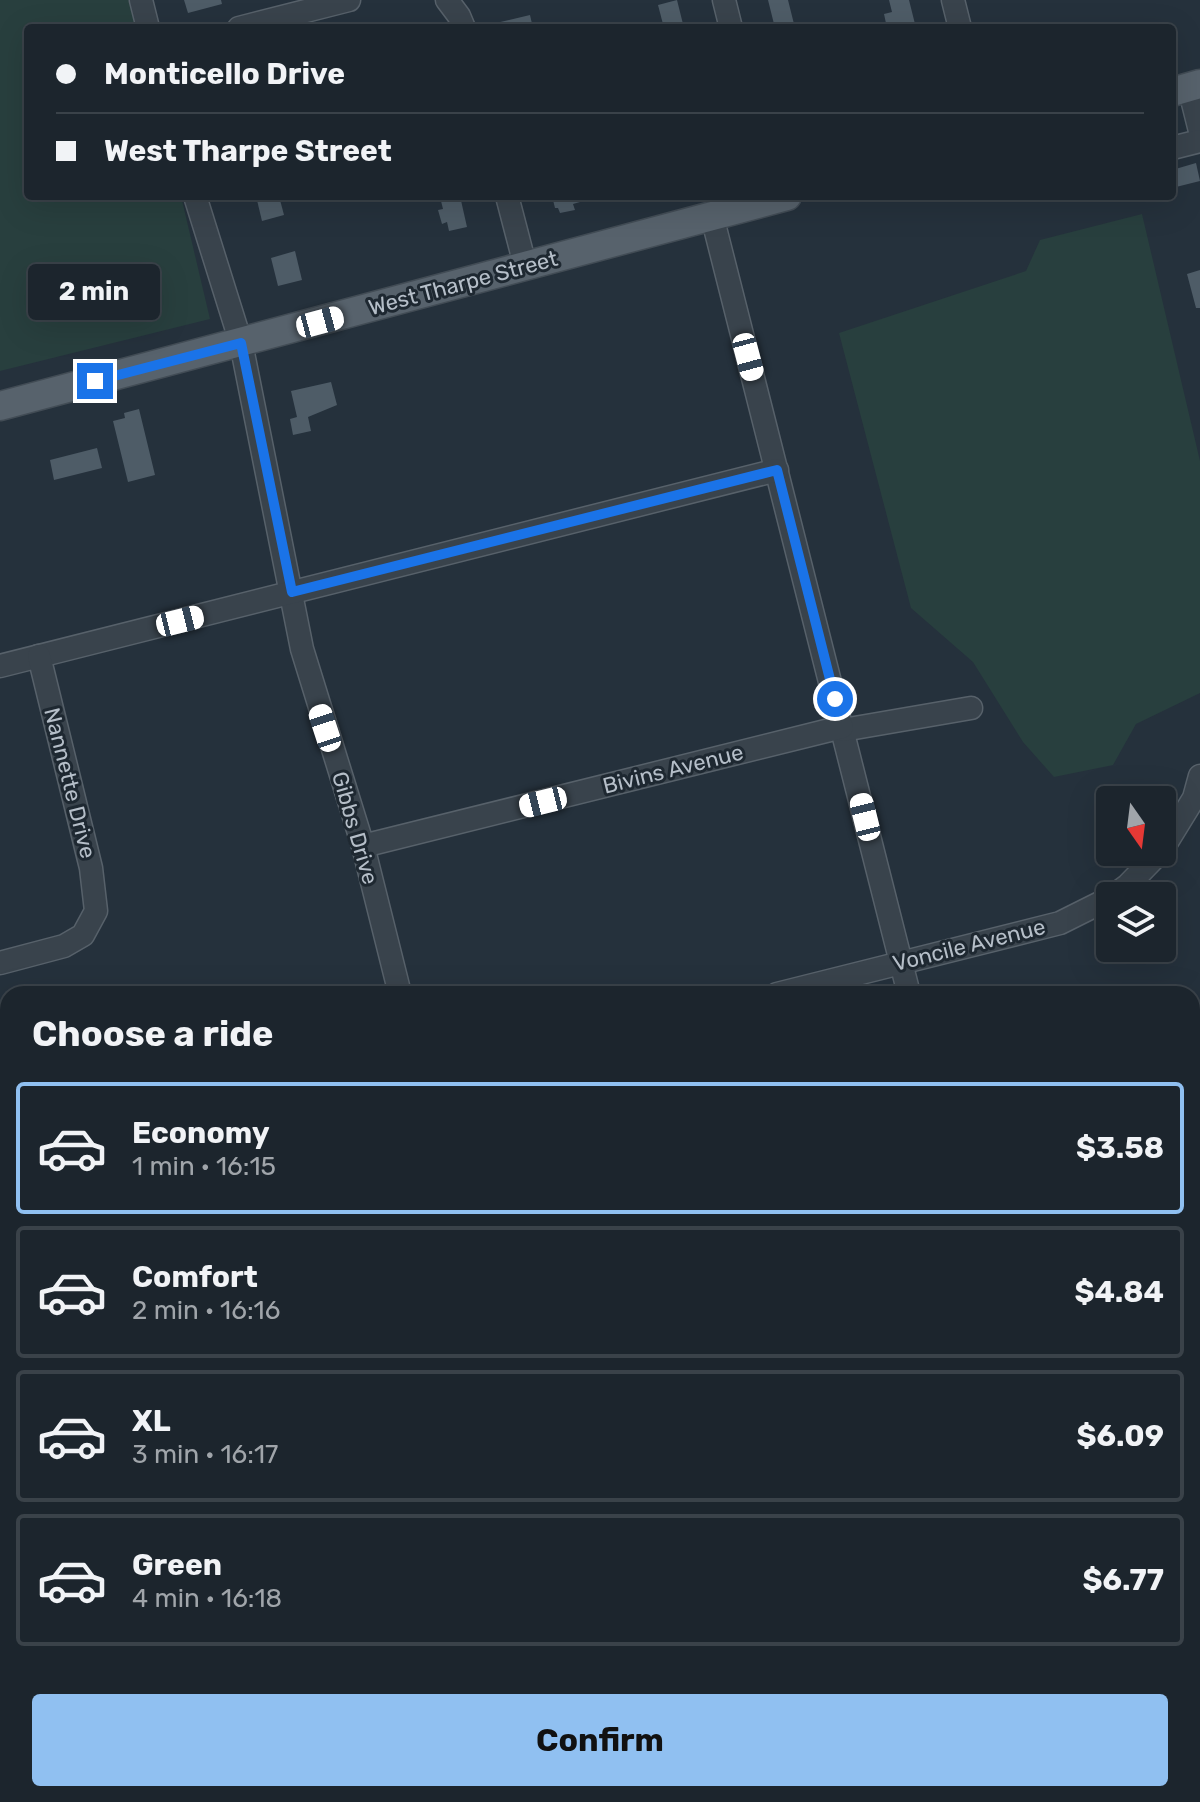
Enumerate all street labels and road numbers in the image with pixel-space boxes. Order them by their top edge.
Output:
street label: West Tharpe Street [365,245,561,321]
street label: Nannette Drive [38,705,102,861]
street label: Bivins Avenue [600,738,746,800]
street label: Gibbs Drive [326,769,384,887]
street label: Voncile Avenue [890,913,1048,977]

